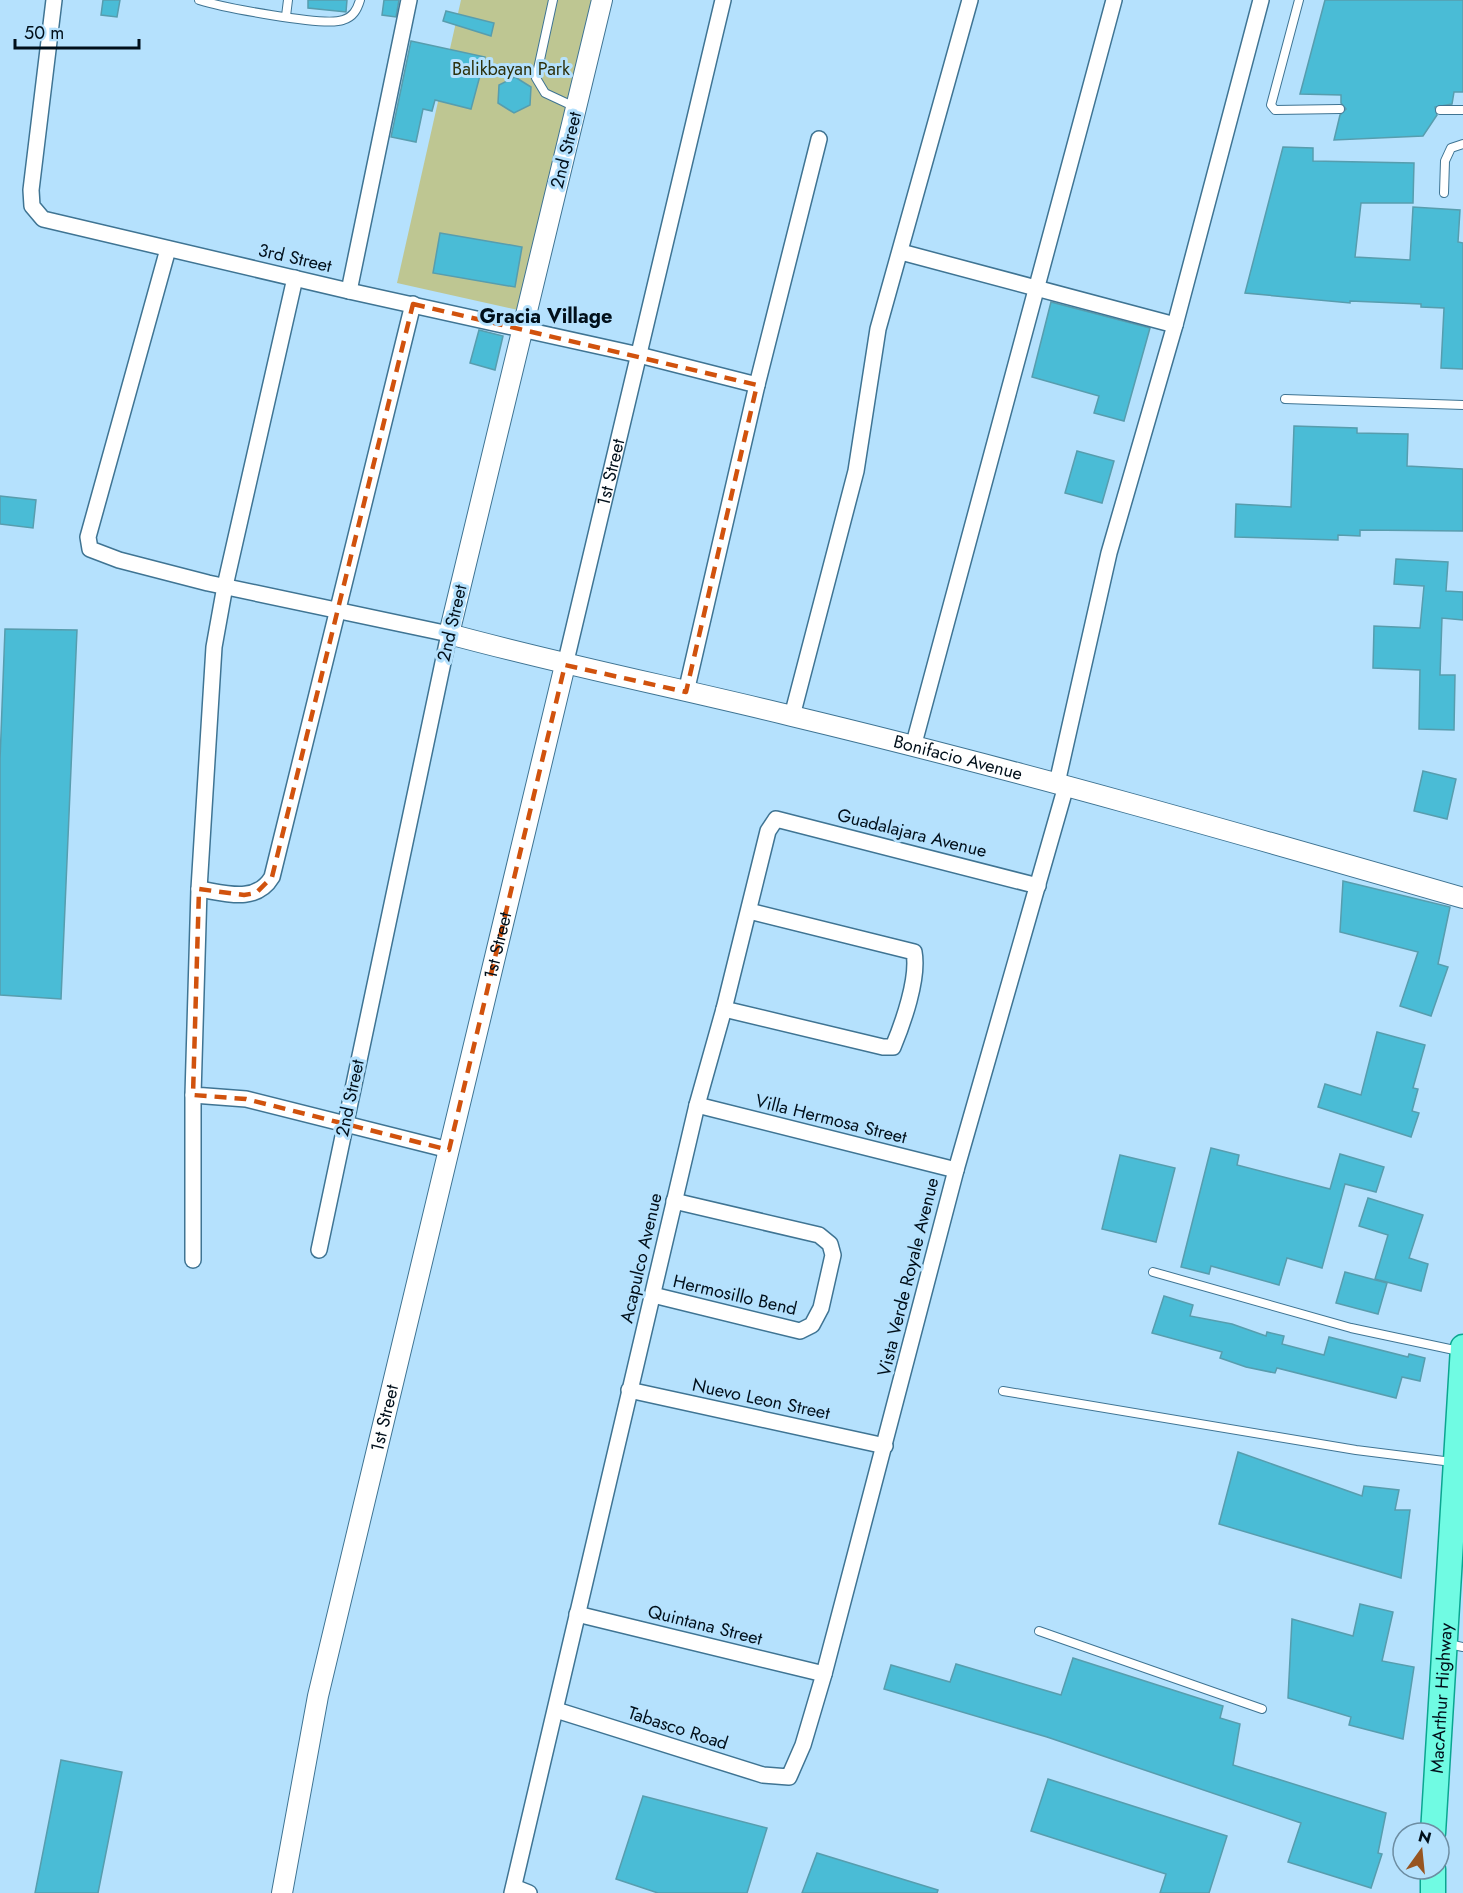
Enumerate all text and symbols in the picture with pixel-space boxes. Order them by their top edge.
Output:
scale bar [15,12,140,50]
text: 50 m [24,20,64,46]
park label: Balikbayan Park [452,56,570,82]
street label: 2nd Street [544,108,588,191]
street label: 3rd Street [256,237,335,279]
district label: Gracia Village [480,302,612,331]
street label: 1st Street [590,436,631,509]
street label: 2nd Street [431,581,474,664]
street label: Bonifacio Avenue [891,728,1025,787]
street label: Guadalajara Avenue [835,802,989,864]
street label: 1st Street [477,909,519,982]
street label: 2nd Street [329,1056,371,1139]
street label: Villa Hermosa Street [752,1088,910,1151]
street label: Vista Verde Royale Avenue [871,1175,945,1379]
street label: Acapulco Avenue [613,1190,669,1326]
street label: Hermosillo Bend [670,1268,800,1322]
street label: Nuevo Leon Street [690,1372,833,1426]
street label: 1st Street [364,1381,405,1454]
street label: Quintana Street [645,1598,766,1652]
street label: MacArthur Highway [1424,1622,1459,1774]
street label: Tabasco Road [624,1700,732,1756]
north arrow [1391,1821,1451,1881]
text: N [1416,1824,1434,1850]

